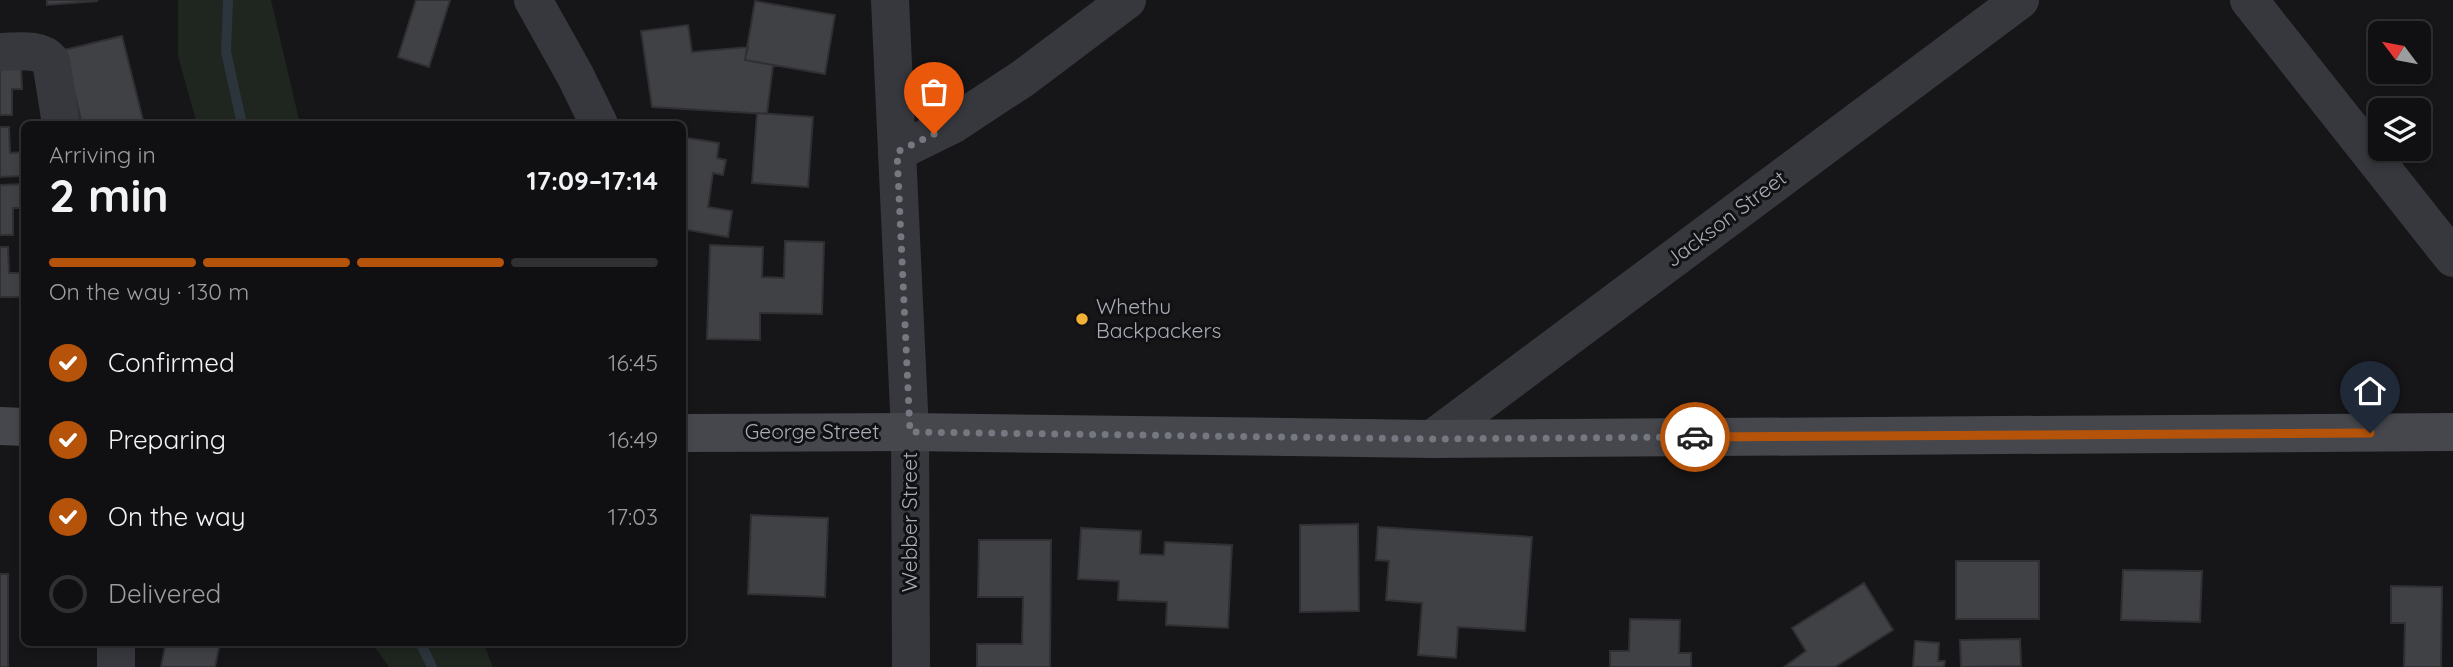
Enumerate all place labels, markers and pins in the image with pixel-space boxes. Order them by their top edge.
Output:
pin [904,62,964,134]
place label: Whethu Backpackers [1096,293,1221,343]
marker: Whethu Backpackers [1074,311,1090,327]
pin [2340,361,2400,433]

